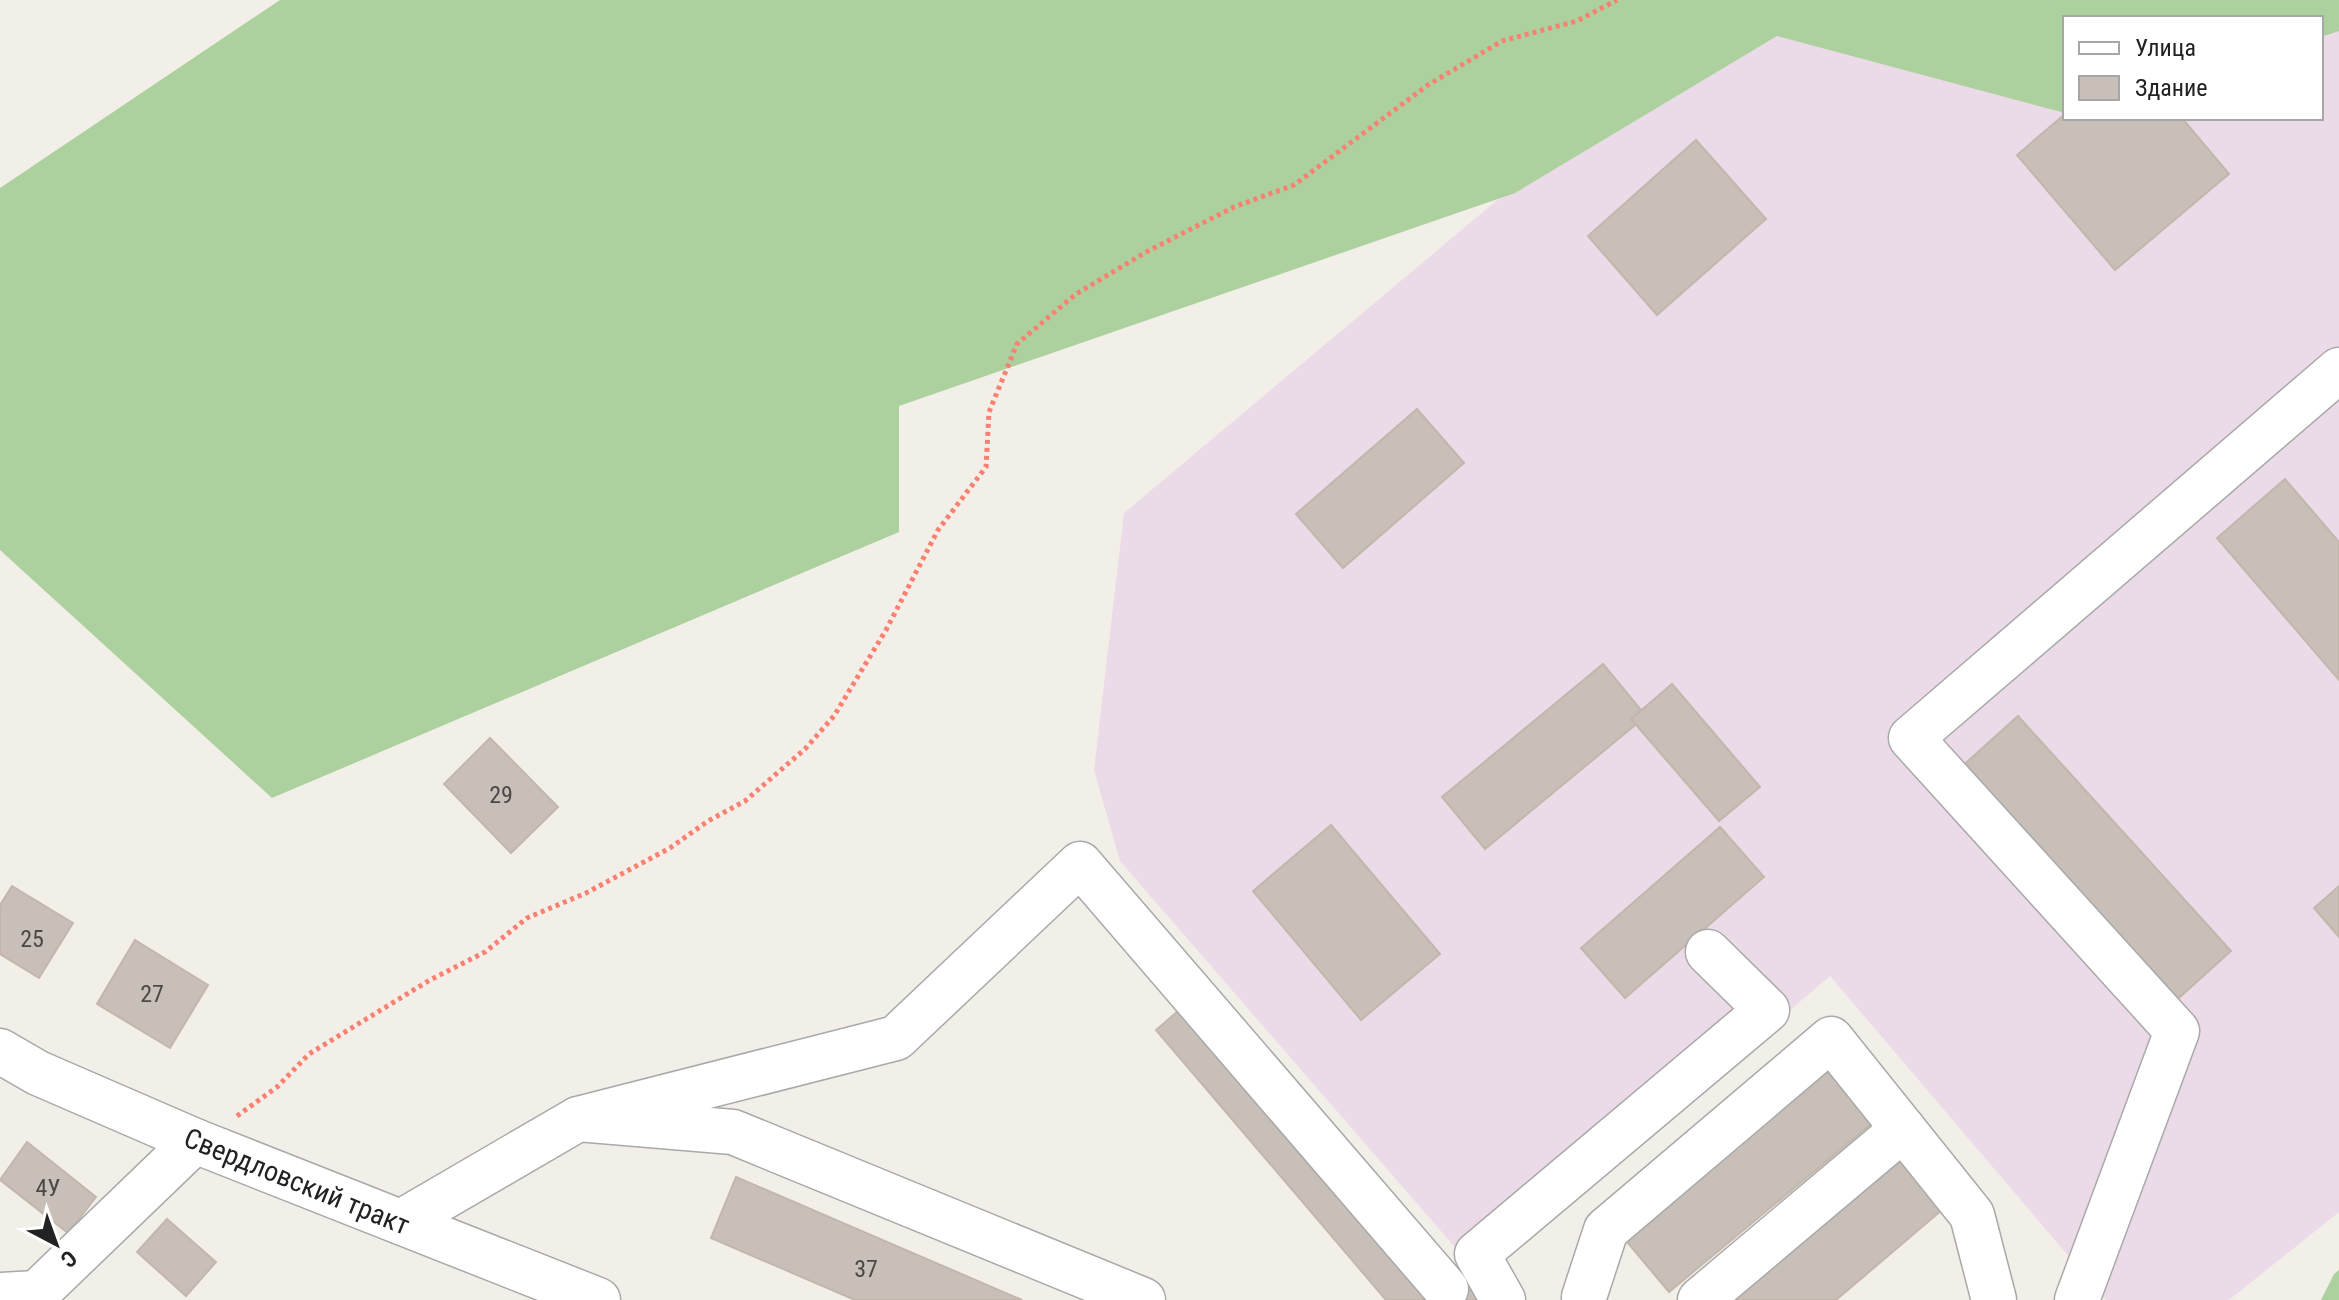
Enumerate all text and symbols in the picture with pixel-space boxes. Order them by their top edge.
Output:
legend [2063,16,2323,120]
text: Улица [2135,34,2196,62]
text: Здание [2135,74,2207,102]
house number: 29 [489,781,513,809]
house number: 25 [20,925,44,953]
house number: 27 [140,980,164,1008]
street label: Свердловский тракт [179,1121,414,1242]
house number: 4У [36,1174,61,1202]
north arrow [16,1204,96,1284]
text: С [56,1245,82,1272]
house number: 37 [854,1255,878,1283]

